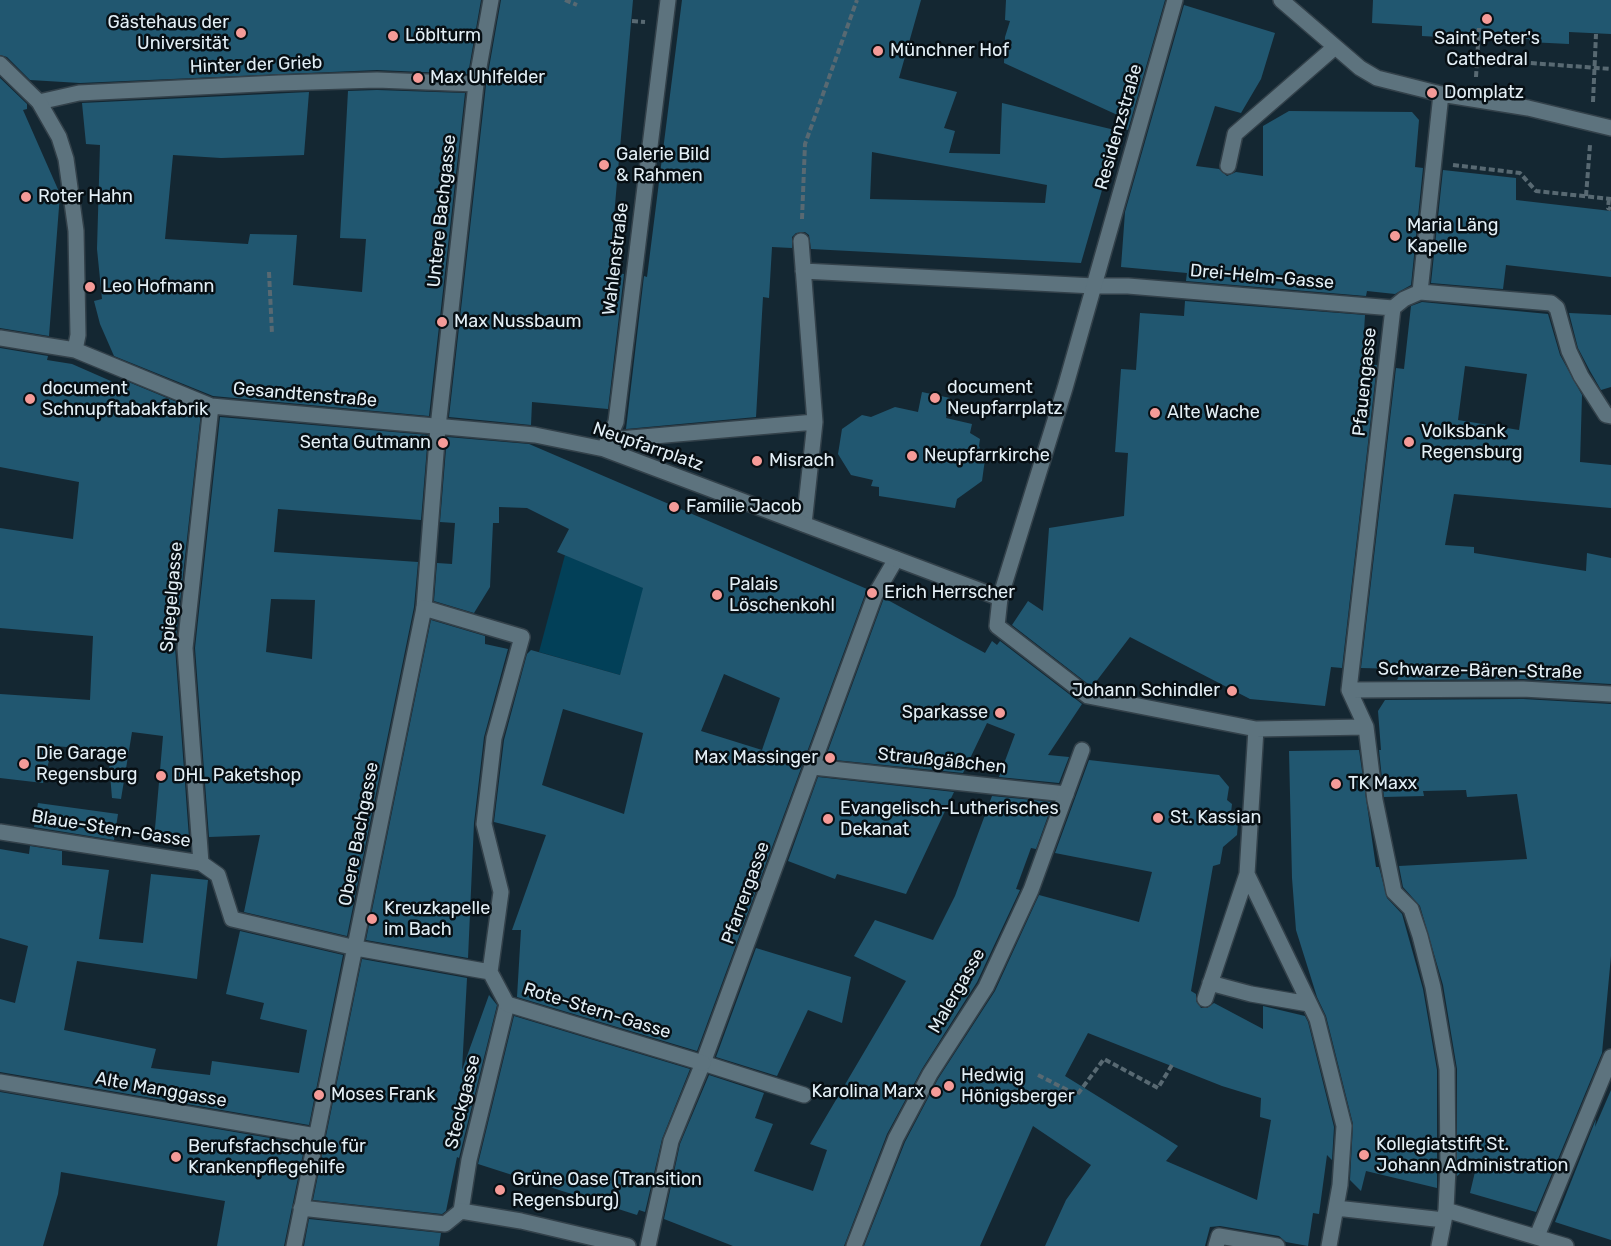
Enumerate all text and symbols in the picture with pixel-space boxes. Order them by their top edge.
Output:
place label: Gästehaus der Universität [108,12,229,54]
marker: Saint Peter's Cathedral [1480,12,1494,26]
place label: Löblturm [405,25,481,47]
marker: Gästehaus der Universität [234,26,248,40]
place label: Saint Peter's Cathedral [1434,28,1540,70]
marker: Löblturm [386,29,400,43]
place label: Münchner Hof [890,40,1009,62]
marker: Münchner Hof [871,44,885,58]
street label: Hinter der Grieb [189,52,323,78]
street label: Residenzstraße [1091,62,1147,192]
place label: Max Uhlfelder [430,67,545,89]
marker: Max Uhlfelder [411,71,425,85]
place label: Domplatz [1444,82,1524,104]
marker: Domplatz [1425,86,1439,100]
street label: Untere Bachgasse [423,133,461,289]
place label: Galerie Bild & Rahmen [616,144,710,186]
marker: Galerie Bild & Rahmen [597,158,611,172]
place label: Roter Hahn [38,186,133,208]
marker: Roter Hahn [19,190,33,204]
street label: Wahlenstraße [598,201,634,317]
place label: Maria Läng Kapelle [1407,215,1498,258]
marker: Maria Läng Kapelle [1388,229,1402,243]
street label: Drei-Helm-Gasse [1189,260,1335,294]
place label: Leo Hofmann [102,276,215,298]
marker: Leo Hofmann [83,280,97,294]
place label: Max Nussbaum [454,311,582,333]
marker: Max Nussbaum [435,315,449,329]
street label: Pfauengasse [1349,327,1381,437]
place label: document Neupfarrplatz [947,377,1063,420]
place label: document Schnupftabakfabrik [42,378,208,420]
street label: Gesandtenstraße [232,378,378,412]
marker: document Neupfarrplatz [928,391,942,405]
marker: document Schnupftabakfabrik [23,392,37,406]
place label: Alte Wache [1167,402,1260,424]
marker: Alte Wache [1148,406,1162,420]
street label: Neupfarrplatz [590,418,706,476]
place label: Volksbank Regensburg [1421,421,1523,464]
place label: Senta Gutmann [300,432,431,454]
marker: Volksbank Regensburg [1402,435,1416,449]
marker: Senta Gutmann [436,436,450,450]
place label: Neupfarrkirche [924,445,1050,467]
marker: Neupfarrkirche [905,449,919,463]
place label: Misrach [769,450,834,472]
marker: Misrach [750,454,764,468]
place label: Familie Jacob [686,496,802,518]
marker: Familie Jacob [667,500,681,514]
street label: Spiegelgasse [156,541,188,653]
place label: Palais Löschenkohl [729,574,835,616]
place label: Erich Herrscher [884,582,1015,604]
marker: Erich Herrscher [865,586,879,600]
marker: Palais Löschenkohl [710,588,724,602]
street label: Schwarze-Bären-Straße [1378,658,1582,684]
place label: Johann Schindler [1072,680,1220,702]
marker: Johann Schindler [1225,684,1239,698]
place label: Sparkasse [902,702,988,724]
marker: Sparkasse [993,706,1007,720]
place label: Die Garage Regensburg [36,743,138,786]
street label: Straußgäßchen [876,743,1008,779]
place label: Max Massinger [694,747,818,769]
marker: Max Massinger [823,751,837,765]
marker: Die Garage Regensburg [17,757,31,771]
street label: Obere Bachgasse [334,760,384,908]
place label: DHL Paketshop [173,765,301,787]
marker: DHL Paketshop [154,769,168,783]
place label: TK Maxx [1348,773,1417,795]
marker: TK Maxx [1329,777,1343,791]
place label: Evangelisch-Lutherisches Dekanat [840,798,1059,840]
street label: Blaue-Stern-Gasse [30,806,192,852]
place label: St. Kassian [1170,807,1261,829]
marker: St. Kassian [1151,811,1165,825]
marker: Evangelisch-Lutherisches Dekanat [821,812,835,826]
street label: Pfarrergasse [717,839,775,947]
place label: Kreuzkapelle im Bach [384,898,490,940]
marker: Kreuzkapelle im Bach [365,912,379,926]
street label: Malergasse [924,945,990,1037]
street label: Rote-Stern-Gasse [521,978,673,1044]
street label: Steckgasse [441,1053,485,1151]
place label: Hedwig Hönigsberger [961,1065,1074,1108]
street label: Alte Manggasse [94,1068,228,1112]
marker: Hedwig Hönigsberger [942,1079,956,1093]
place label: Karolina Marx [812,1081,924,1103]
place label: Moses Frank [331,1084,436,1106]
marker: Karolina Marx [929,1085,943,1099]
marker: Moses Frank [312,1088,326,1102]
place label: Kollegiatstift St. Johann Administration [1376,1134,1569,1176]
place label: Berufsfachschule für Krankenpflegehilfe [188,1136,366,1178]
marker: Kollegiatstift St. Johann Administration [1357,1148,1371,1162]
marker: Berufsfachschule für Krankenpflegehilfe [169,1150,183,1164]
place label: Grüne Oase (Transition Regensburg) [512,1169,702,1212]
marker: Grüne Oase (Transition Regensburg) [493,1183,507,1197]

